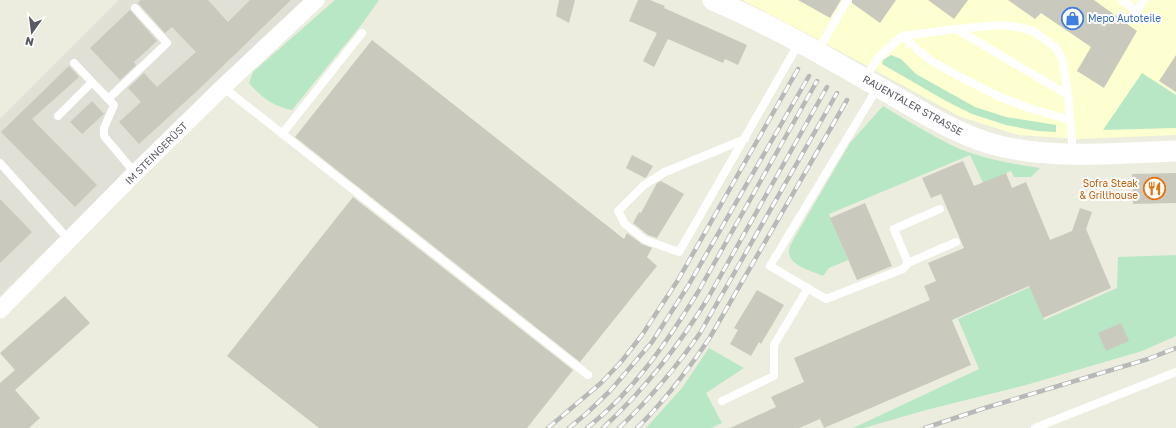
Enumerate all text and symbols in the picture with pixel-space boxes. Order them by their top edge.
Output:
shop icon: Mepo Autoteile [1059,5,1085,31]
north arrow [12,12,52,52]
place label: Mepo Autoteile [1088,12,1161,24]
text: N [24,35,35,50]
street label: RAUENTALER STRASSE [861,73,965,137]
street label: IM STEINGERÜST [122,119,190,187]
restaurant icon: Sofra Steak & Grillhouse [1141,176,1167,202]
place label: Sofra Steak & Grillhouse [1079,177,1138,201]

